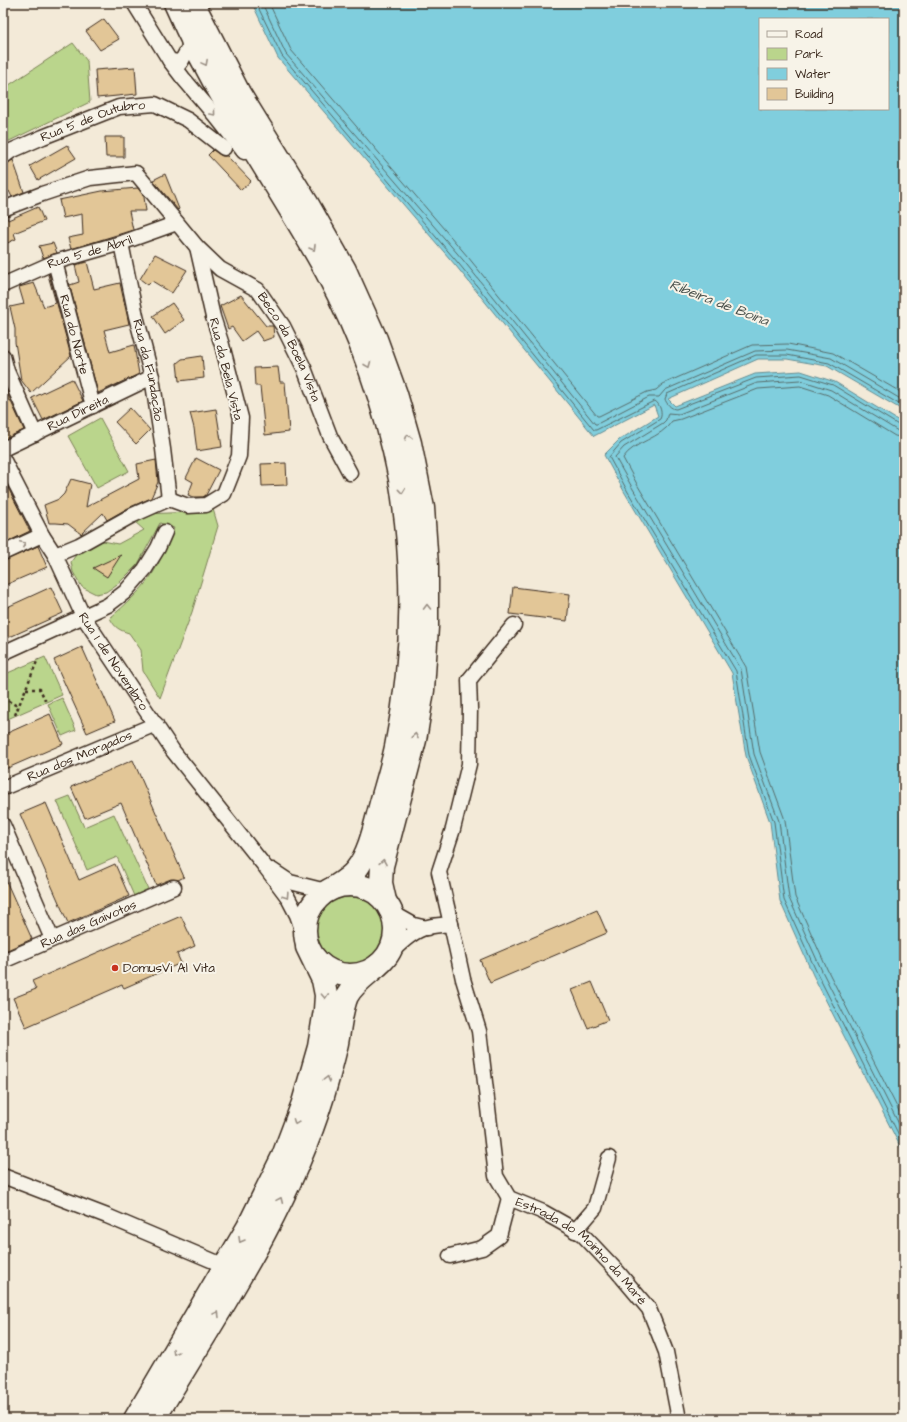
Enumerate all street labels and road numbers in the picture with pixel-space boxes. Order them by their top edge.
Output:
street label: Rua 5 de Outubro [38,96,147,146]
street label: Rua 5 de Abril [44,231,135,273]
street label: Beco da Boela Vista [253,288,325,404]
street label: Rua do Norte [55,293,93,376]
street label: Rua da Bela Vista [205,316,248,422]
street label: Rua da Fundação [128,317,168,423]
street label: Rua Direita [44,390,112,435]
street label: Rua 1 de Novembro [74,609,153,715]
street label: Rua dos Morgados [24,726,135,786]
street label: Rua das Gaivotas [38,895,140,953]
street label: Estrada do Moinho da Maré [513,1193,651,1309]

